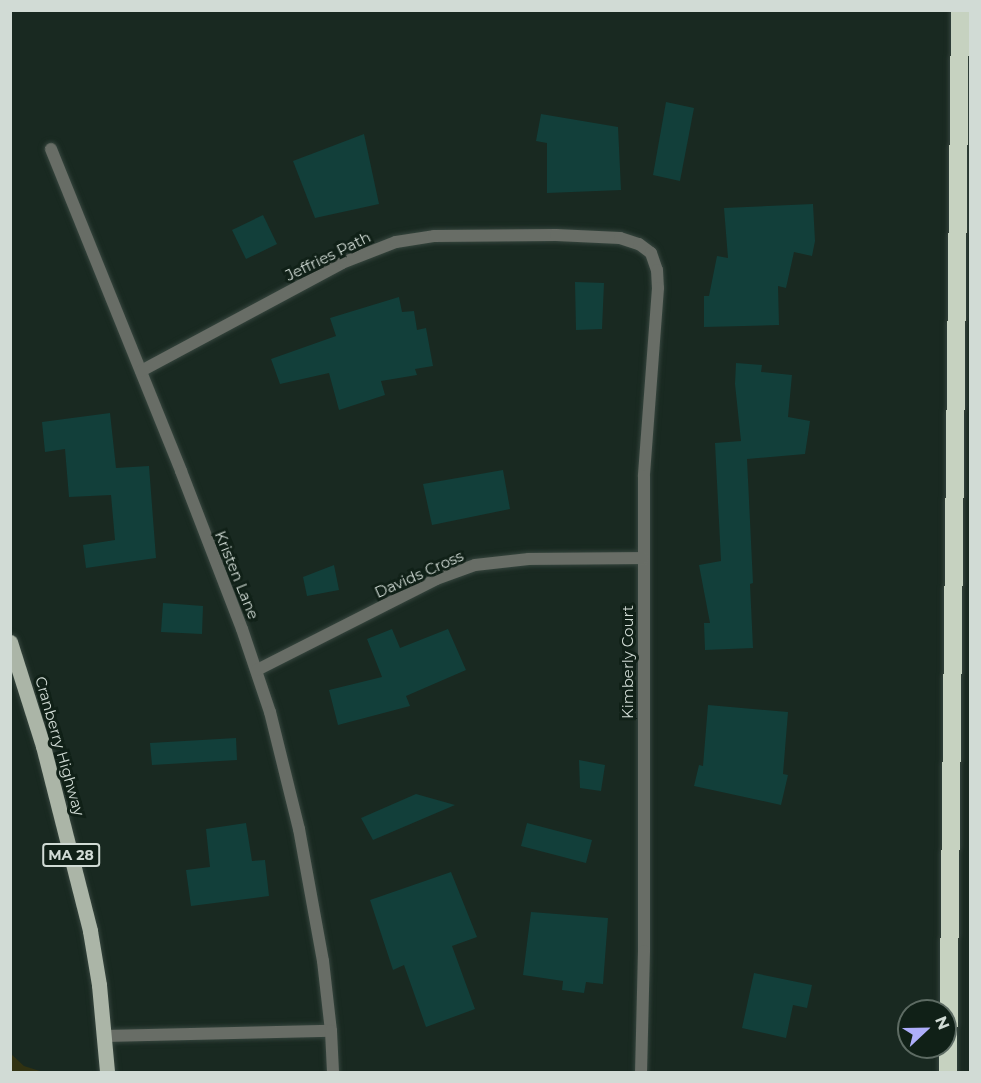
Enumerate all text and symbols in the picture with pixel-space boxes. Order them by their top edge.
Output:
street label: Jeffries Path [282,228,374,284]
street label: Kristen Lane [211,528,263,622]
street label: Davids Cross [372,546,466,602]
street label: Kimberly Court [619,605,637,719]
street label: Cranberry Highway [31,674,89,818]
road number: MA 28 [41,844,101,866]
north arrow [897,999,957,1059]
text: N [931,1013,954,1032]

